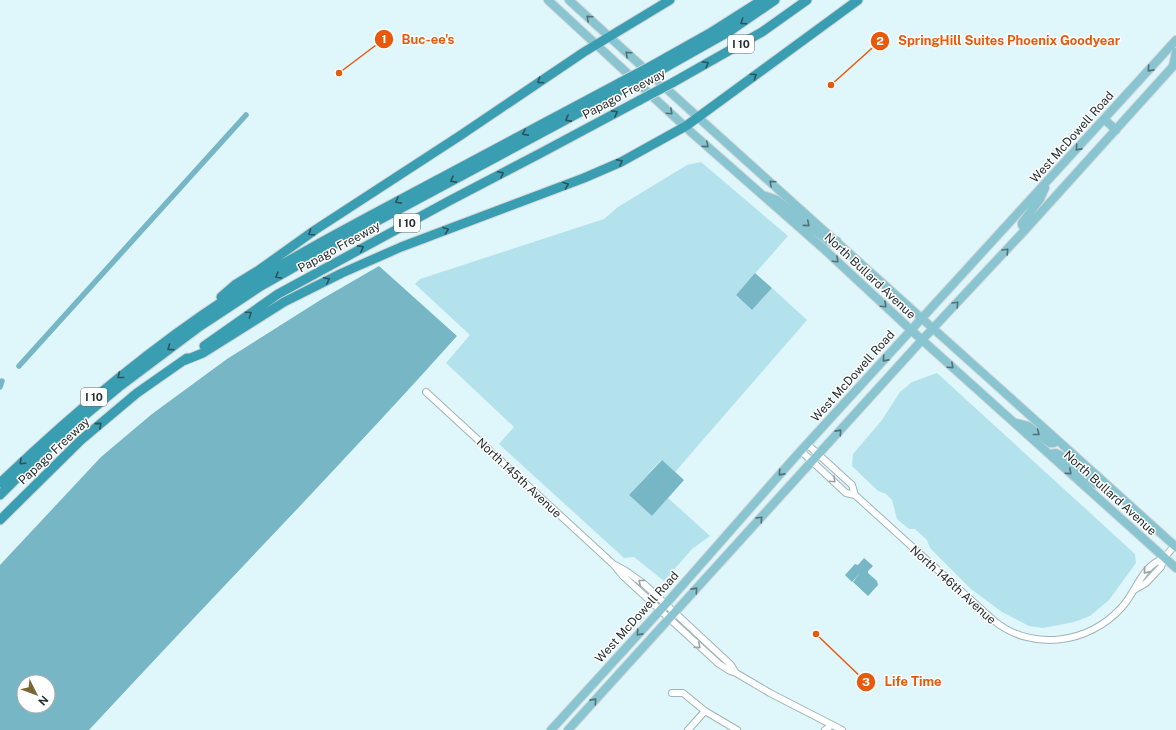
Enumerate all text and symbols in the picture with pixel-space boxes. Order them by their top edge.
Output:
one-way arrow [587,16,594,23]
one-way arrow [740,17,747,25]
callout: Buc-ee's [374,26,462,51]
callout: SpringHill Suites Phoenix Goodyear [870,28,1128,53]
text: 1 [381,32,387,46]
text: Buc-ee's [402,32,455,47]
text: SpringHill Suites Phoenix Goodyear [898,33,1121,48]
text: 2 [876,34,884,48]
road number: I 10 [728,35,754,53]
one-way arrow [625,51,633,58]
one-way arrow [702,61,709,68]
one-way arrow [1147,64,1154,72]
street label: Papago Freeway [580,66,668,122]
one-way arrow [750,74,757,81]
one-way arrow [537,76,544,84]
street label: West McDowell Road [1027,89,1117,185]
one-way arrow [665,107,673,115]
one-way arrow [611,110,618,117]
one-way arrow [565,114,572,122]
one-way arrow [522,128,529,136]
one-way arrow [701,140,709,147]
one-way arrow [1075,143,1083,151]
one-way arrow [616,159,623,167]
one-way arrow [496,171,504,179]
one-way arrow [450,176,457,183]
one-way arrow [563,181,570,189]
one-way arrow [770,181,777,188]
one-way arrow [395,196,402,203]
road number: I 10 [394,214,420,232]
street label: Papago Freeway [295,218,383,275]
one-way arrow [802,219,809,226]
one-way arrow [443,227,450,235]
one-way arrow [308,228,315,236]
street label: North Bullard Avenue [822,230,919,322]
one-way arrow [357,246,364,253]
one-way arrow [1001,248,1009,256]
one-way arrow [831,255,838,262]
one-way arrow [275,272,282,279]
one-way arrow [322,278,330,285]
one-way arrow [879,300,887,308]
one-way arrow [951,301,959,309]
one-way arrow [245,312,252,319]
street label: West McDowell Road [808,328,898,424]
one-way arrow [167,343,174,350]
one-way arrow [882,354,889,362]
one-way arrow [947,362,954,369]
one-way arrow [117,371,124,378]
road number: I 10 [81,388,107,406]
street label: Papago Freeway [16,414,93,488]
one-way arrow [94,423,102,430]
one-way arrow [1032,428,1039,435]
one-way arrow [834,430,841,437]
street label: North 145th Avenue [474,435,564,521]
street label: North Bullard Avenue [1061,448,1159,538]
one-way arrow [19,457,27,464]
one-way arrow [1064,467,1072,475]
one-way arrow [778,468,785,476]
one-way arrow [828,476,836,483]
one-way arrow [755,516,763,524]
street label: North 146th Avenue [907,543,999,627]
one-way arrow [1143,566,1150,574]
street label: West McDowell Road [592,569,682,665]
one-way arrow [639,580,646,587]
one-way arrow [690,588,697,595]
one-way arrow [637,629,644,636]
one-way arrow [693,641,701,648]
callout: Life Time [856,669,949,694]
north arrow [16,674,56,714]
text: Life Time [884,674,942,689]
text: 3 [862,675,870,689]
text: N [36,693,51,708]
one-way arrow [589,698,597,706]

